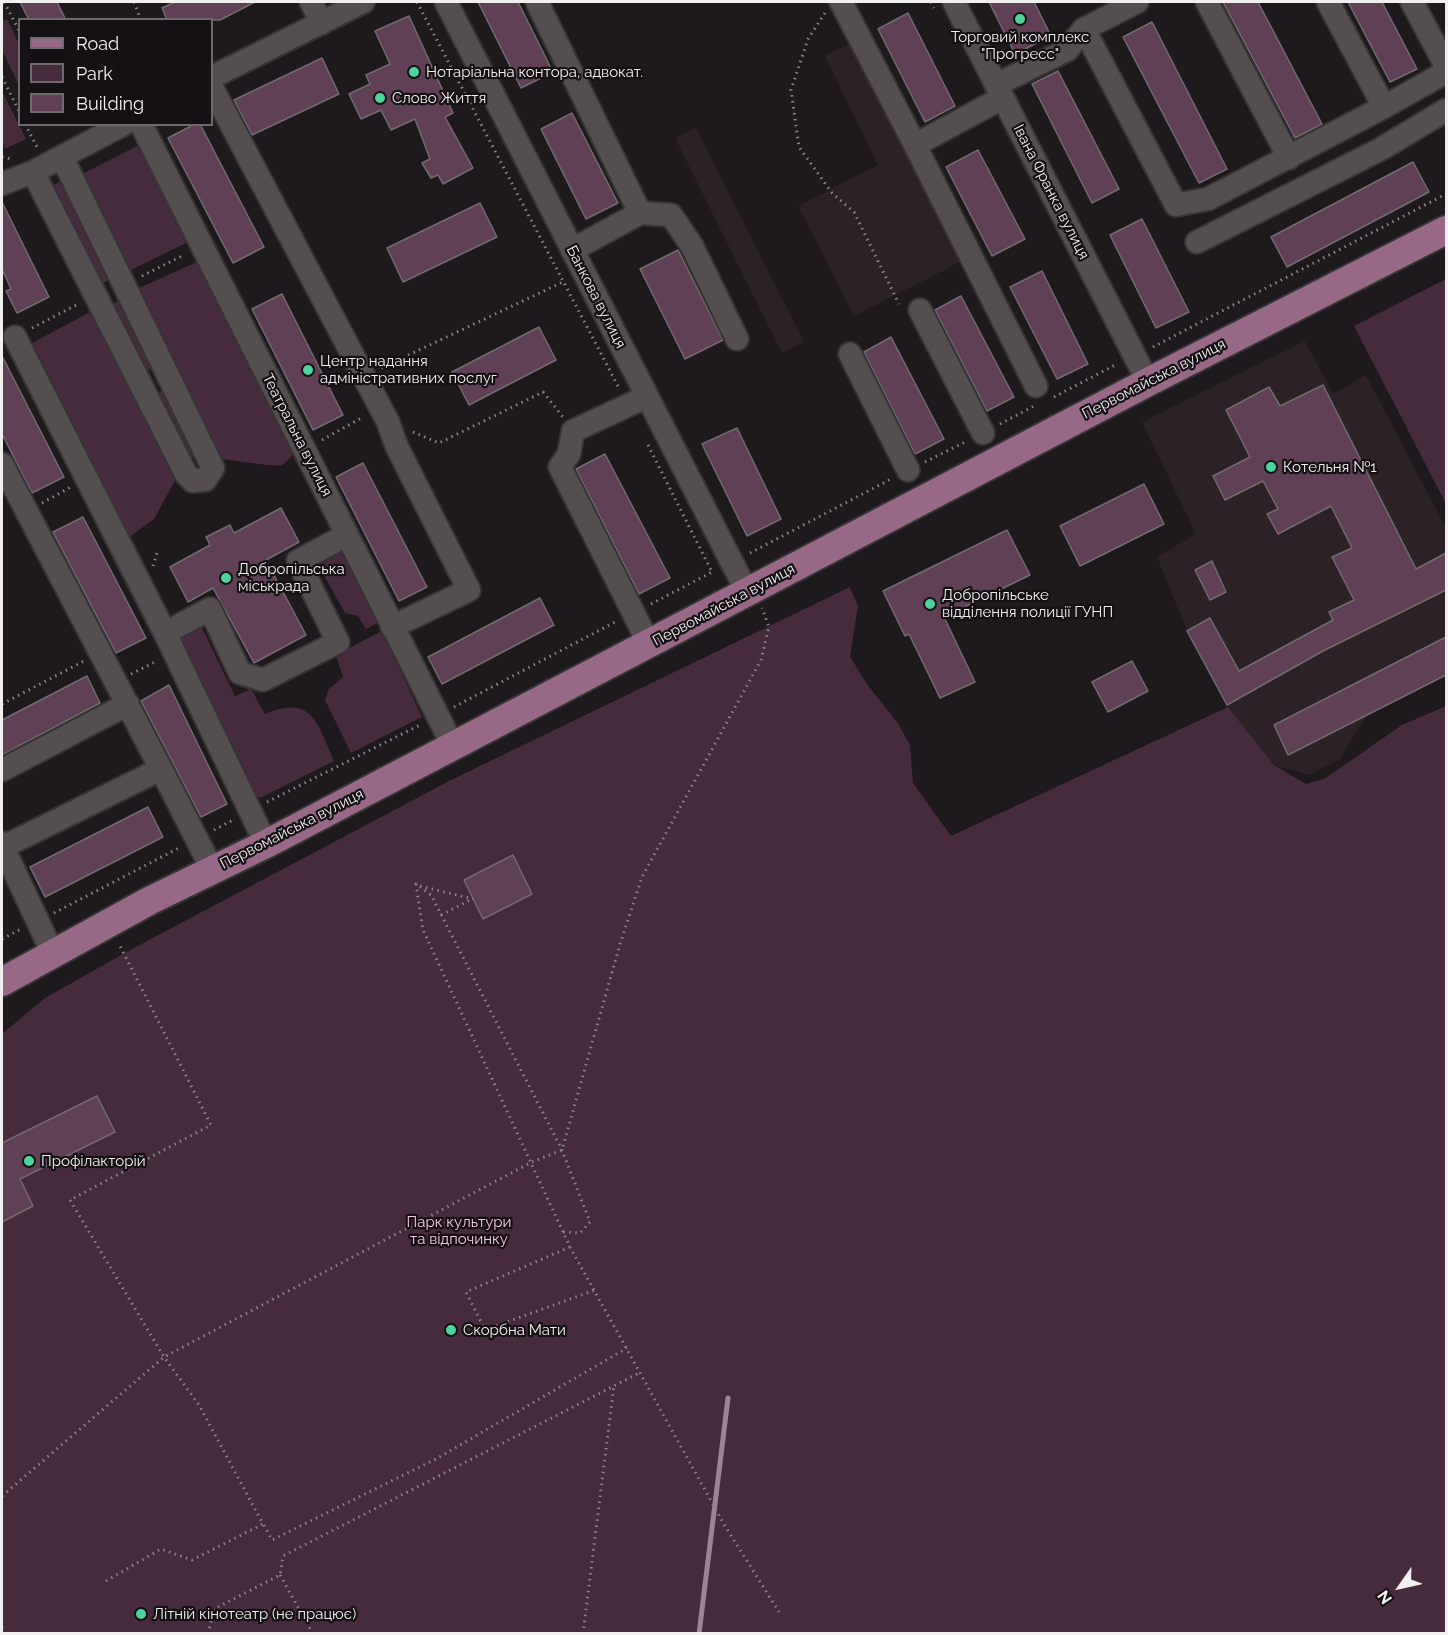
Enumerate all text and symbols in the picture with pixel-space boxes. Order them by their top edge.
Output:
marker: Торговий комплекс "Прогресс" [1013,12,1027,26]
legend [18,18,213,126]
place label: Торговий комплекс "Прогресс" [951,28,1089,63]
text: Road [76,33,119,54]
text: Park [76,63,113,84]
place label: Нотаріальна контора, адвокат. [426,63,643,81]
marker: Нотаріальна контора, адвокат. [407,65,421,79]
place label: Слово Життя [392,89,486,107]
marker: Слово Життя [373,91,387,105]
text: Building [76,93,144,114]
street label: Івана Франка вулиця [1009,122,1093,262]
street label: Банкова вулиця [562,243,630,351]
street label: Первомайська вулиця [1079,335,1229,423]
place label: Центр надання адміністративних послуг [320,352,497,387]
marker: Центр надання адміністративних послуг [301,363,315,377]
street label: Театральна вулиця [258,371,336,499]
place label: Котельня №1 [1283,458,1377,476]
marker: Котельня №1 [1264,460,1278,474]
place label: Добропільська міськрада [238,560,345,595]
street label: Первомайська вулиця [650,560,798,650]
marker: Добропільська міськрада [219,571,233,585]
place label: Добропільське відділення полиції ГУНП [942,586,1113,621]
marker: Добропільське відділення полиції ГУНП [923,597,937,611]
street label: Первомайська вулиця [217,785,367,873]
place label: Профілакторій [41,1152,146,1170]
marker: Профілакторій [22,1154,36,1168]
park label: Парк культури та відпочинку [407,1213,511,1248]
place label: Скорбна Мати [463,1321,566,1339]
marker: Скорбна Мати [444,1323,458,1337]
north arrow [1370,1557,1430,1617]
text: N [1373,1587,1396,1608]
place label: Літній кінотеатр (не працює) [153,1605,356,1623]
marker: Літній кінотеатр (не працює) [134,1607,148,1621]

